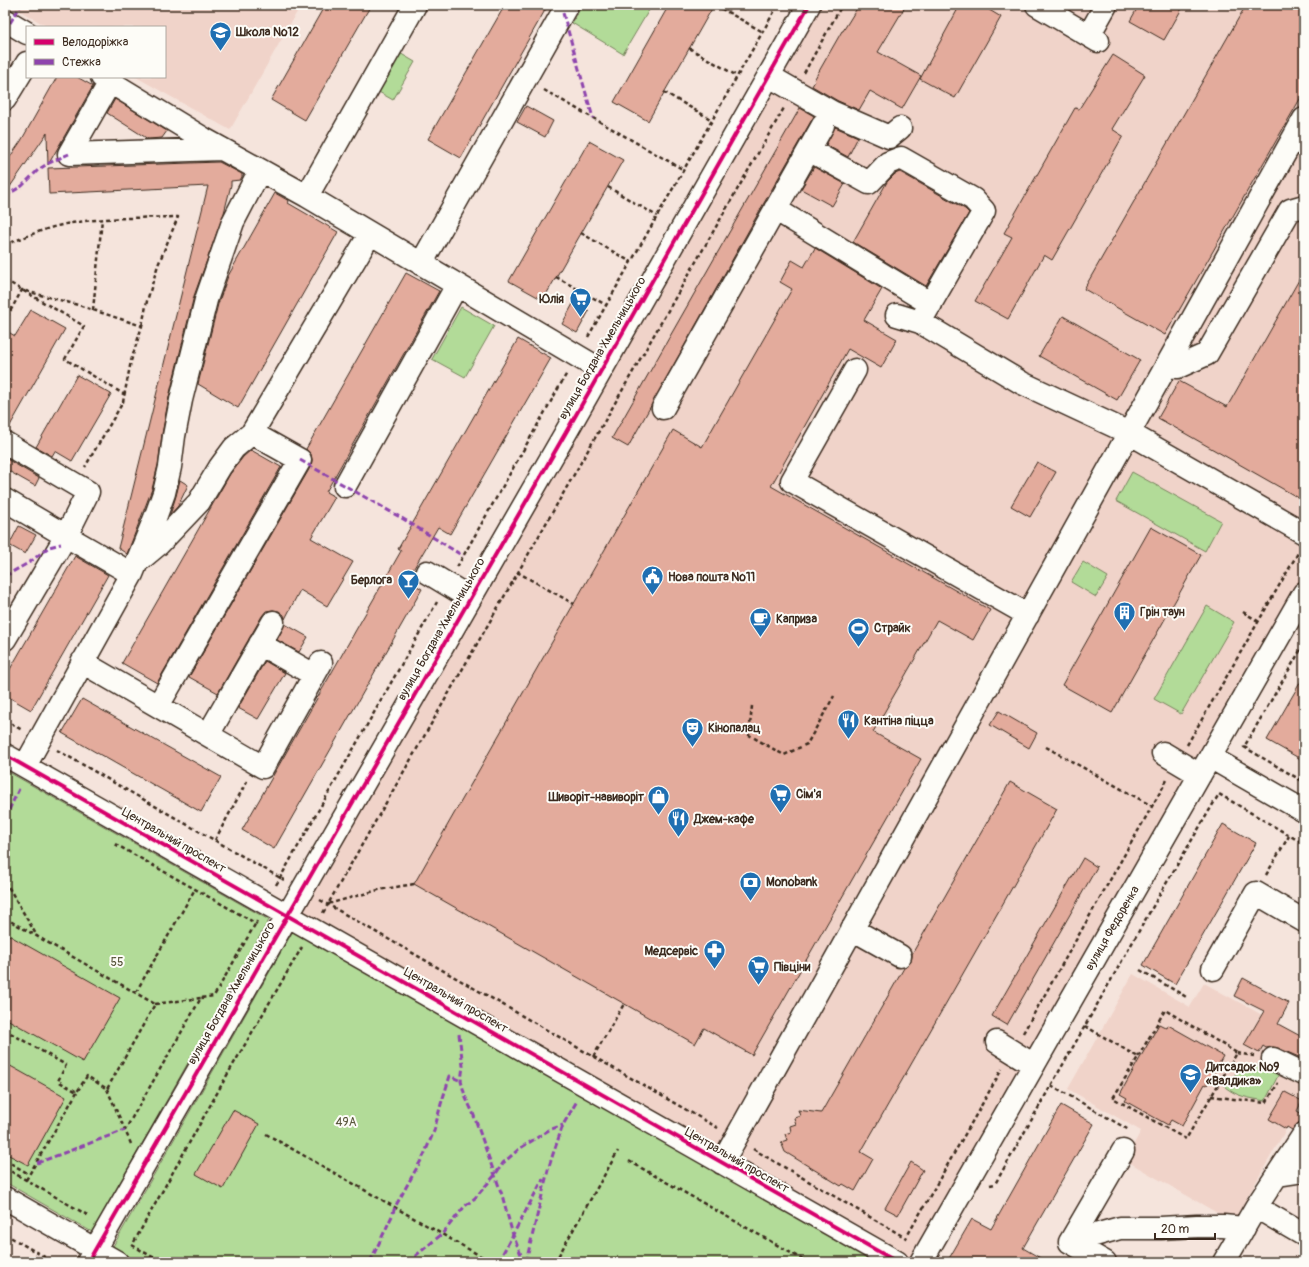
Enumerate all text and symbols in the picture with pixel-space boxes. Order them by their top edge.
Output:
school or university icon: Школа №12 [207,19,233,52]
place label: Школа №12 [235,25,299,40]
legend [26,26,166,78]
text: Велодоріжка [62,35,129,50]
text: Стежка [62,55,101,70]
street label: вулиця Богдана Хмельницького [555,274,650,422]
supermarket icon: Юлія [567,286,593,319]
place label: Юлія [539,292,564,307]
street label: вулиця Богдана Хмельницького [394,555,489,703]
public building icon: Нова пошта №11 [639,564,665,597]
bar icon: Берлога [395,567,421,600]
place label: Нова пошта №11 [668,570,755,585]
place label: Берлога [351,573,392,588]
building icon: Грін таун [1112,599,1138,632]
place label: Грін таун [1140,605,1185,620]
cafe icon: Каприза [748,606,774,639]
place label: Каприза [776,612,817,627]
sports icon: Страйк [845,615,871,648]
place label: Страйк [874,621,911,636]
restaurant icon: Кантіна піцца [835,708,861,741]
place label: Кантіна піцца [864,714,934,729]
theatre icon: Кінопалац [679,715,705,748]
place label: Кінопалац [708,721,761,736]
supermarket icon: Сім'я [767,781,793,814]
shop icon: Шиворіт-навиворіт [646,784,672,817]
place label: Сім'я [796,787,822,802]
place label: Шиворіт-навиворіт [548,790,645,805]
street label: Центральний проспект [119,805,228,876]
restaurant icon: Джем-кафе [665,806,691,839]
place label: Джем-кафе [693,812,755,827]
bank icon: Monobank [737,869,763,902]
place label: Monobank [766,875,818,890]
street label: вулиця Федоренка [1082,883,1143,973]
street label: вулиця Богдана Хмельницького [184,919,279,1067]
pharmacy icon: Медсервіс [701,938,727,971]
place label: Медсервіс [644,944,698,959]
supermarket icon: Півціни [746,954,772,987]
park label: 55 [110,955,124,970]
place label: Півціни [774,960,811,975]
street label: Центральний проспект [401,965,510,1036]
place label: Дитсадок №9 «Валдика» [1205,1060,1279,1089]
school or university icon: Дитсадок №9 «Валдика» [1178,1061,1204,1094]
park label: 49А [336,1115,357,1130]
street label: Центральний проспект [682,1125,791,1196]
scale bar [1155,1215,1215,1241]
text: 20 m [1161,1222,1190,1237]

